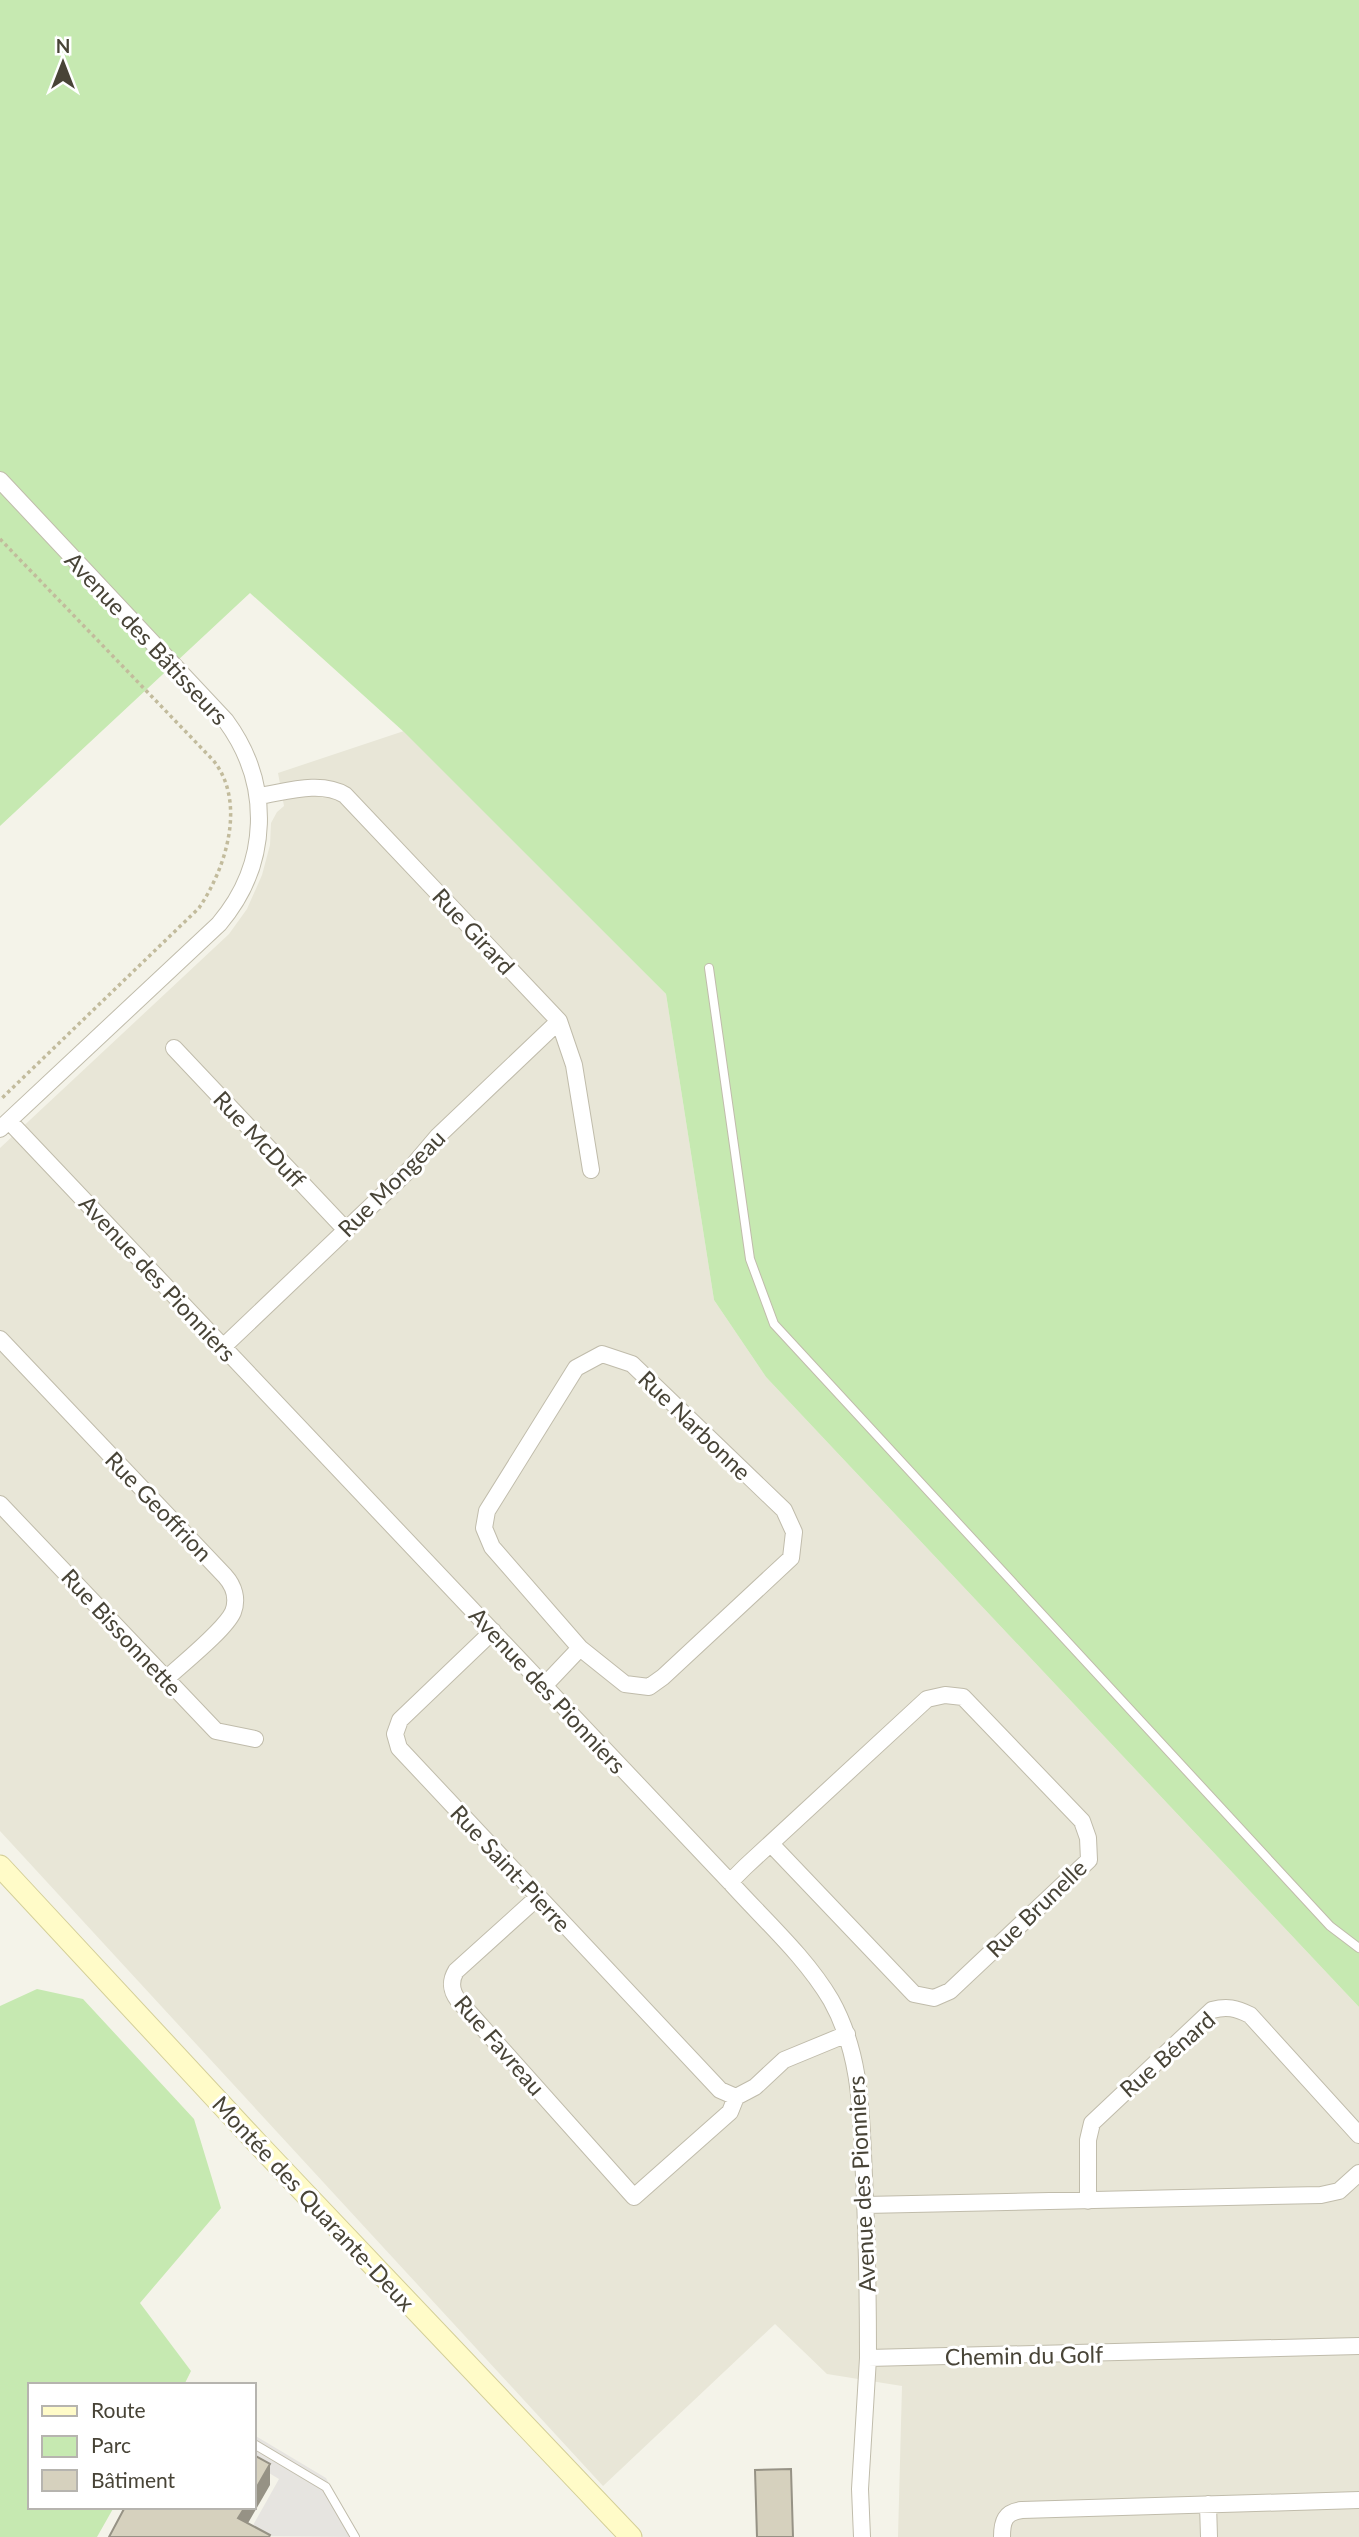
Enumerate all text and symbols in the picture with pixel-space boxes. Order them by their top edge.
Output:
north arrow [28,28,98,98]
text: N [56,34,70,57]
street label: Avenue des Bâtisseurs [60,546,234,730]
street label: Rue Girard [427,882,521,980]
street label: Rue McDuff [208,1085,312,1194]
street label: Rue Mongeau [332,1124,450,1242]
street label: Avenue des Pionniers [74,1189,242,1367]
street label: Rue Narbonne [633,1364,757,1486]
street label: Rue Geoffrion [100,1445,218,1567]
street label: Rue Bissonnette [56,1563,188,1701]
street label: Avenue des Pionniers [464,1601,632,1779]
street label: Rue Saint-Pierre [445,1799,577,1937]
street label: Rue Brunelle [980,1853,1092,1963]
street label: Rue Favreau [449,1989,551,2101]
street label: Rue Bénard [1114,2005,1220,2103]
street label: Avenue des Pionniers [841,2075,881,2293]
street label: Montée des Quarante-Deux [207,2090,421,2317]
street label: Chemin du Golf [945,2340,1103,2370]
legend [28,2383,256,2509]
text: Route [91,2397,146,2422]
text: Parc [91,2432,131,2457]
text: Bâtiment [91,2467,176,2492]

